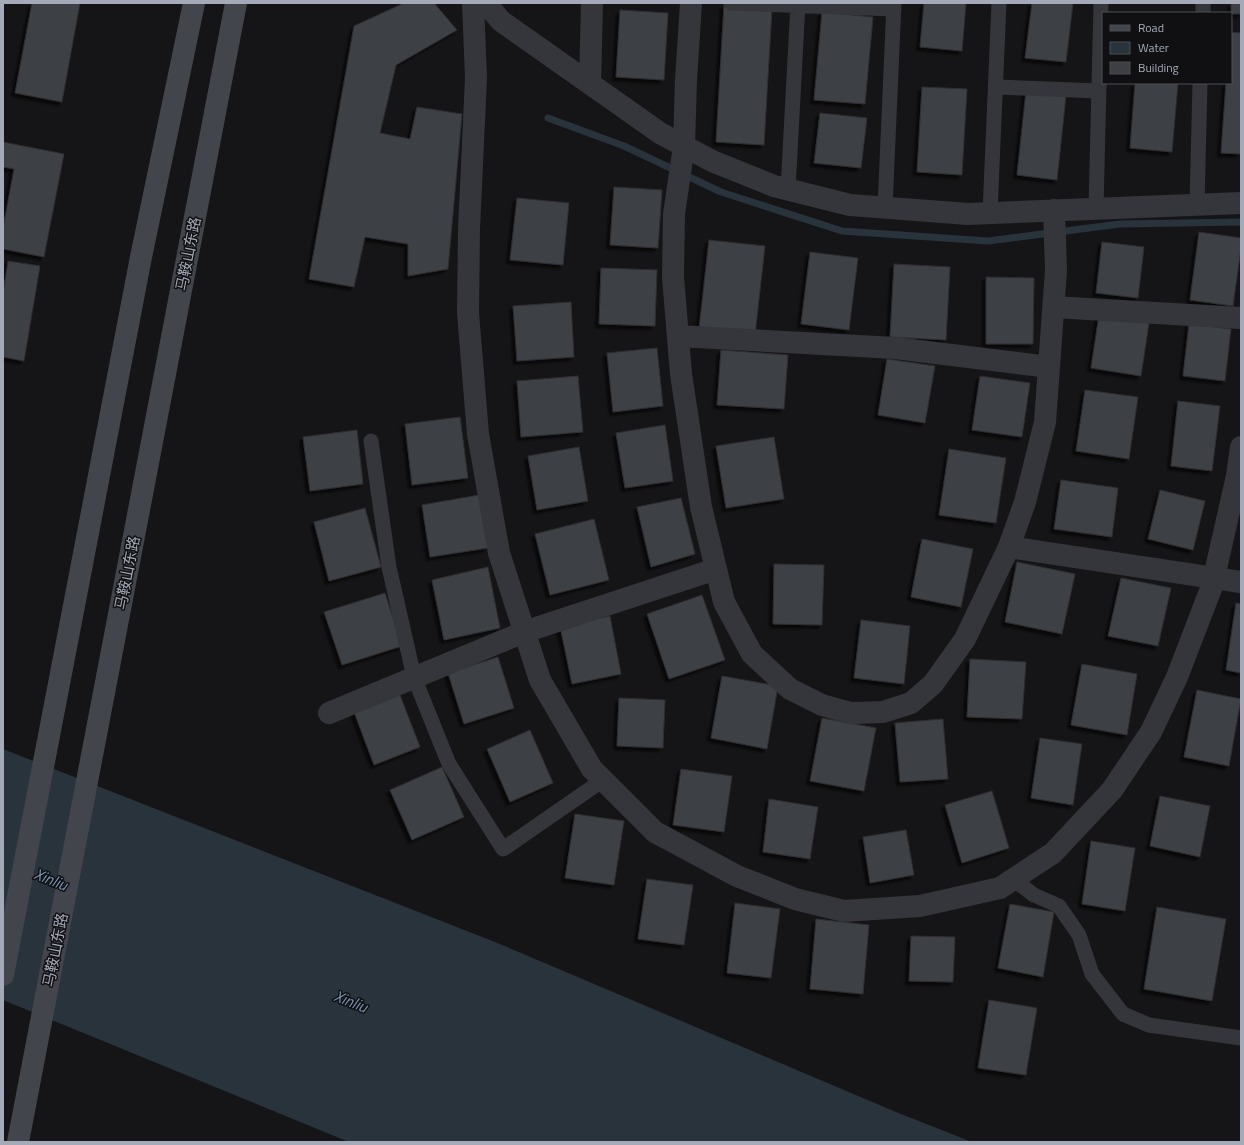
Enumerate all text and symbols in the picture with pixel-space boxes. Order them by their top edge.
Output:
legend [1102,12,1232,84]
text: Road [1138,18,1164,37]
text: Water [1138,38,1169,57]
text: Building [1138,58,1179,77]
street label: 马鞍山东路 [170,215,206,293]
street label: 马鞍山东路 [109,534,145,612]
water label: Xinliu [31,861,72,897]
street label: 马鞍山东路 [37,911,73,989]
water label: Xinliu [331,983,372,1019]

